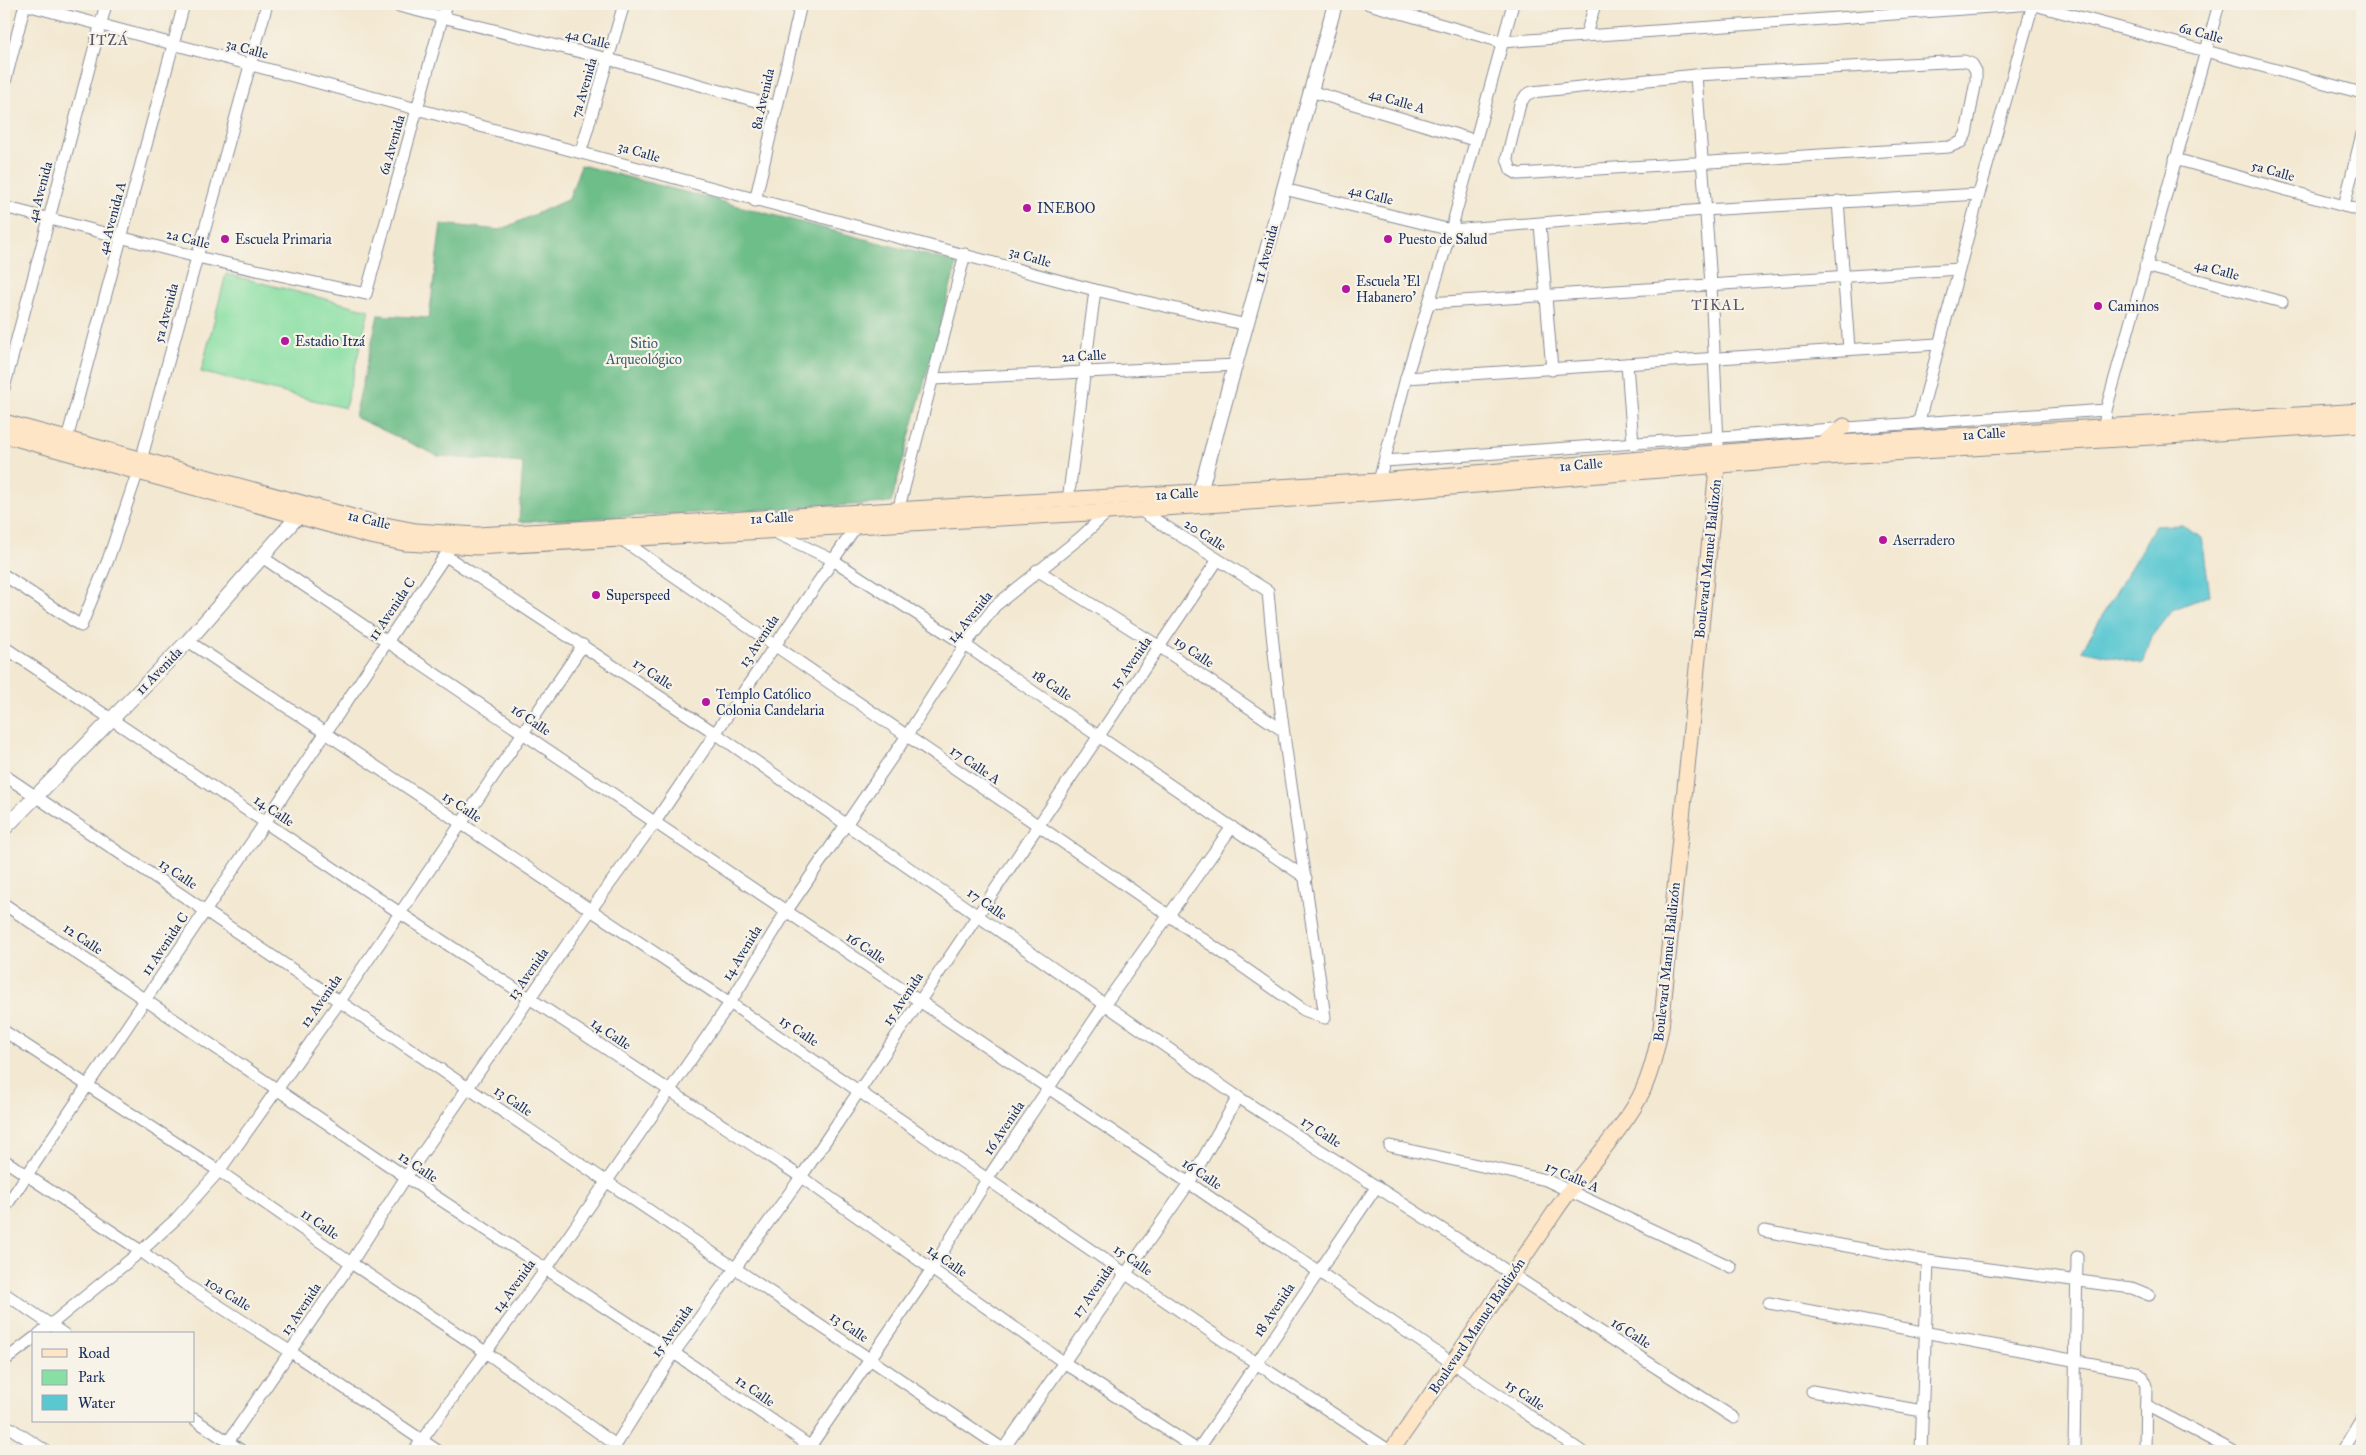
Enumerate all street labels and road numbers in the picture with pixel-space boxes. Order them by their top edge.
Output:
street label: 6a Calle [2177,19,2225,47]
street label: 4a Calle [564,25,612,53]
street label: 3a Calle [224,35,270,63]
street label: 7a Avenida [567,56,601,120]
street label: 8a Avenida [748,67,778,131]
street label: 4a Calle A [1367,85,1428,117]
street label: 6a Avenida [375,113,409,177]
street label: 3a Calle [616,138,662,166]
street label: 5a Calle [2249,157,2297,185]
street label: 4a Avenida [24,160,56,224]
street label: 4a Avenida A [94,179,130,256]
street label: 4a Calle [1347,181,1395,209]
street label: 11 Avenida [1250,223,1282,285]
street label: 2a Calle [164,225,212,253]
street label: 3a Calle [1007,243,1053,271]
street label: 4a Calle [2193,256,2241,284]
street label: 5a Avenida [150,281,182,345]
street label: 2a Calle [1061,346,1107,366]
street label: 1a Calle [1962,424,2006,444]
street label: 1a Calle [1559,455,1603,475]
street label: Boulevard Manuel Baldizón [1691,478,1725,640]
street label: 1a Calle [1155,484,1199,504]
street label: 1a Calle [346,507,392,533]
street label: 1a Calle [750,508,794,528]
street label: 20 Calle [1181,515,1229,555]
street label: 11 Avenida C [365,574,419,644]
street label: 14 Avenida [944,588,996,646]
street label: 13 Avenida [735,611,783,671]
street label: 19 Calle [1171,632,1217,672]
street label: 15 Avenida [1107,633,1155,693]
street label: 11 Avenida [132,644,186,698]
street label: 17 Calle [630,655,677,693]
street label: 18 Calle [1029,665,1075,705]
street label: 16 Calle [508,701,554,740]
street label: 17 Calle A [947,742,1004,788]
street label: 15 Calle [439,788,485,826]
street label: 14 Calle [251,791,298,831]
street label: 13 Calle [155,855,201,893]
street label: Boulevard Manuel Baldizón [1650,881,1684,1043]
street label: 17 Calle [964,884,1010,924]
street label: 11 Avenida C [138,909,192,979]
street label: 12 Calle [60,920,106,959]
street label: 14 Avenida [718,922,766,984]
street label: 16 Calle [843,929,889,968]
street label: 13 Avenida [504,945,552,1003]
street label: 15 Avenida [879,969,927,1029]
street label: 12 Avenida [297,971,346,1031]
street label: 15 Calle [776,1012,822,1050]
street label: 14 Calle [588,1014,635,1054]
street label: 13 Calle [490,1082,536,1120]
street label: 16 Avenida [980,1098,1028,1158]
street label: 17 Calle [1298,1113,1345,1151]
street label: 12 Calle [395,1148,441,1187]
street label: 16 Calle [1179,1155,1225,1194]
street label: 17 Calle A [1542,1158,1602,1196]
street label: 11 Calle [298,1205,343,1243]
street label: 15 Calle [1110,1240,1156,1280]
street label: 14 Calle [924,1241,971,1281]
street label: Boulevard Manuel Baldizón [1425,1255,1529,1397]
street label: 14 Avenida [489,1256,539,1316]
street label: 17 Avenida [1068,1261,1118,1321]
street label: 10a Calle [202,1273,254,1315]
street label: 13 Avenida [277,1279,325,1339]
street label: 18 Avenida [1250,1280,1298,1340]
street label: 15 Avenida [648,1301,696,1361]
street label: 13 Calle [826,1308,872,1346]
street label: 16 Calle [1608,1314,1654,1352]
street label: 12 Calle [732,1371,778,1411]
street label: 15 Calle [1502,1376,1548,1414]

